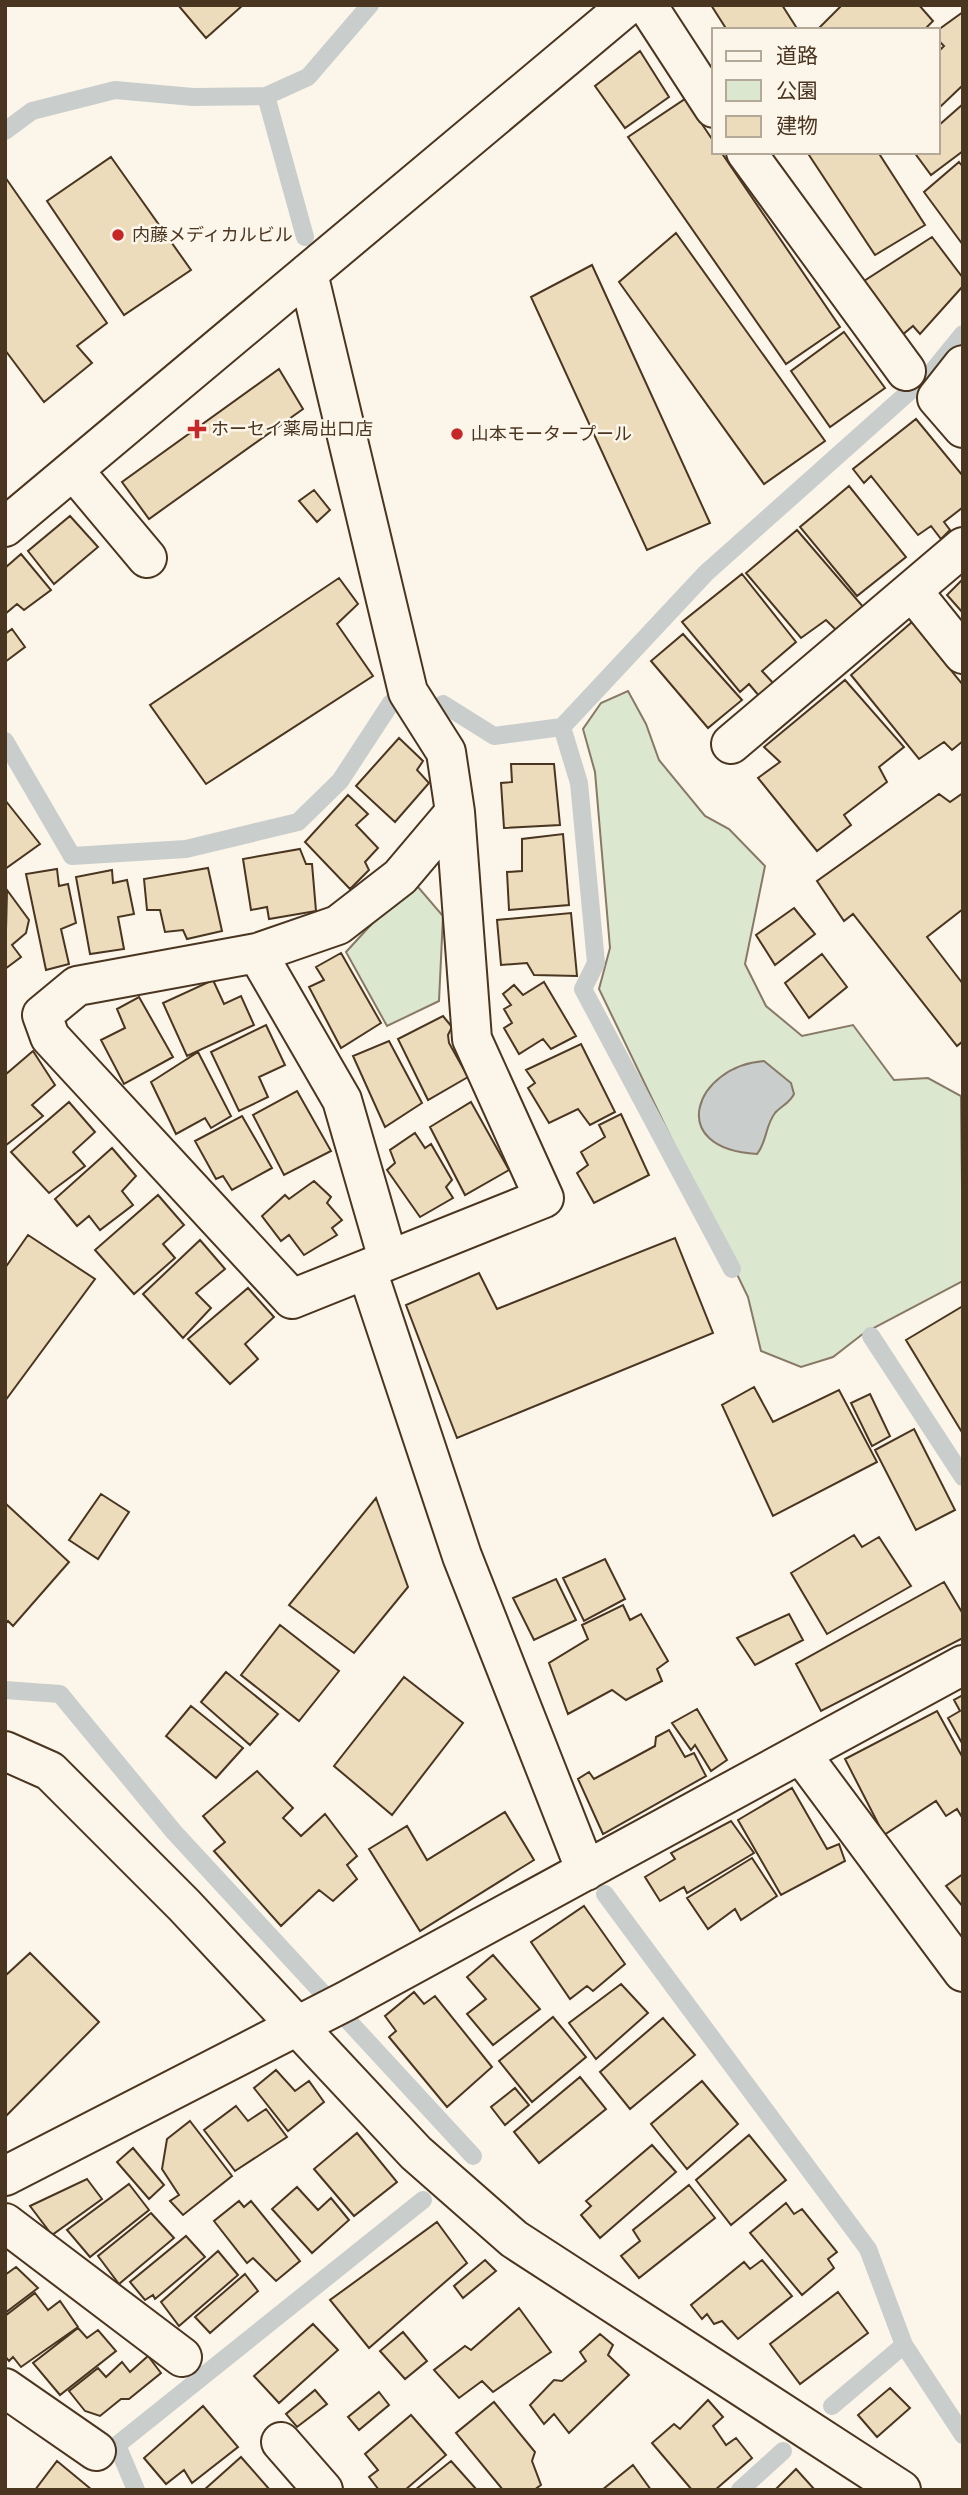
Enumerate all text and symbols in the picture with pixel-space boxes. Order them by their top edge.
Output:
legend [712,28,940,154]
text: 道路 [776,43,818,68]
text: 公園 [776,78,818,103]
text: 建物 [776,113,818,138]
place label: 内藤メディカルビル [132,224,293,246]
marker: 内藤メディカルビル [110,227,126,243]
place label: ホーセイ薬局出口店 [211,418,373,440]
marker: ホーセイ薬局出口店 [189,421,205,437]
place label: 山本モータープール [471,423,632,445]
marker: 山本モータープール [449,426,465,442]

